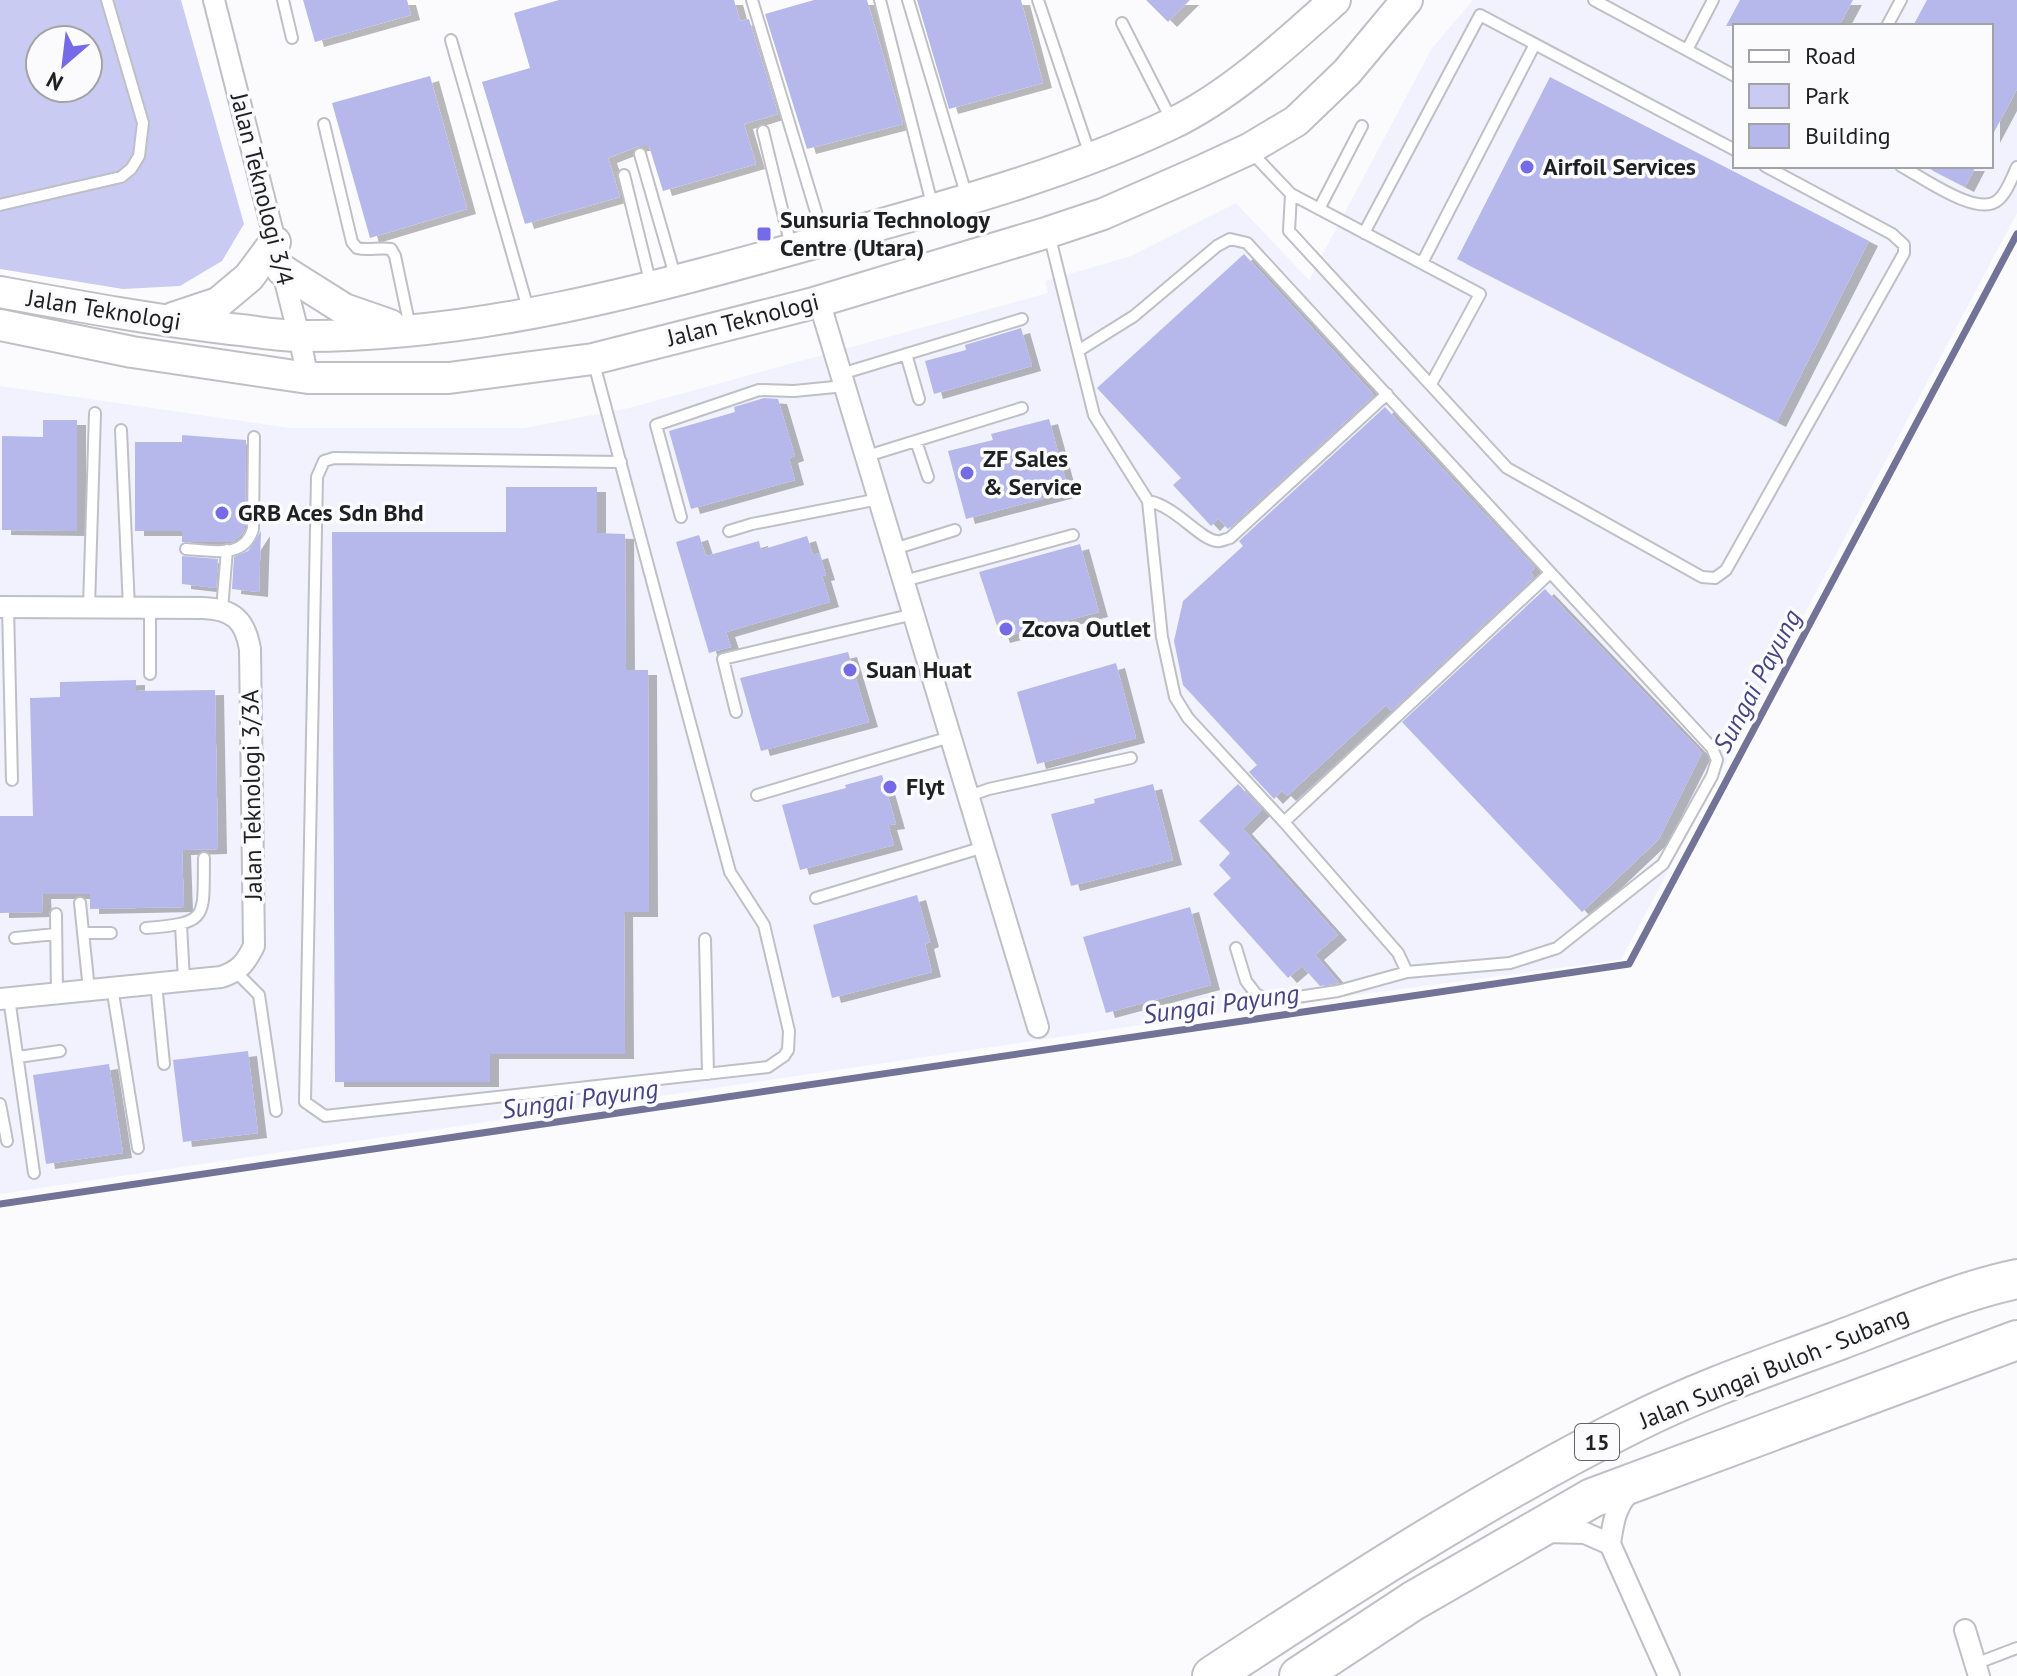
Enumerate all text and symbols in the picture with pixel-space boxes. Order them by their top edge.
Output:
north arrow [24,24,104,104]
legend [1733,24,1993,168]
text: Road [1805,40,1856,71]
text: N [42,66,68,97]
text: Park [1805,80,1850,111]
street label: Jalan Teknologi 3/4 [223,89,301,288]
text: Building [1805,120,1891,151]
place label: Airfoil Services [1543,151,1696,182]
marker: Airfoil Services [1518,158,1536,176]
place label: Sunsuria Technology Centre (Utara) [780,204,991,263]
marker: Sunsuria Technology Centre (Utara) [755,225,773,243]
street label: Jalan Teknologi [24,282,183,337]
street label: Jalan Teknologi [663,286,822,354]
place label: ZF Sales & Service [983,443,1082,502]
marker: ZF Sales & Service [958,464,976,482]
place label: GRB Aces Sdn Bhd [238,497,424,528]
marker: GRB Aces Sdn Bhd [213,504,231,522]
water label: Sungai Payung [1705,604,1808,758]
place label: Zcova Outlet [1022,613,1151,644]
marker: Zcova Outlet [997,620,1015,638]
place label: Suan Huat [866,654,972,685]
marker: Suan Huat [841,661,859,679]
street label: Jalan Teknologi 3/3A [234,689,269,902]
place label: Flyt [906,771,945,802]
marker: Flyt [881,778,899,796]
water label: Sungai Payung [1141,976,1301,1031]
water label: Sungai Payung [500,1071,660,1126]
street label: Jalan Sungai Buloh - Subang [1634,1299,1913,1436]
road number: 15 [1575,1424,1619,1460]

